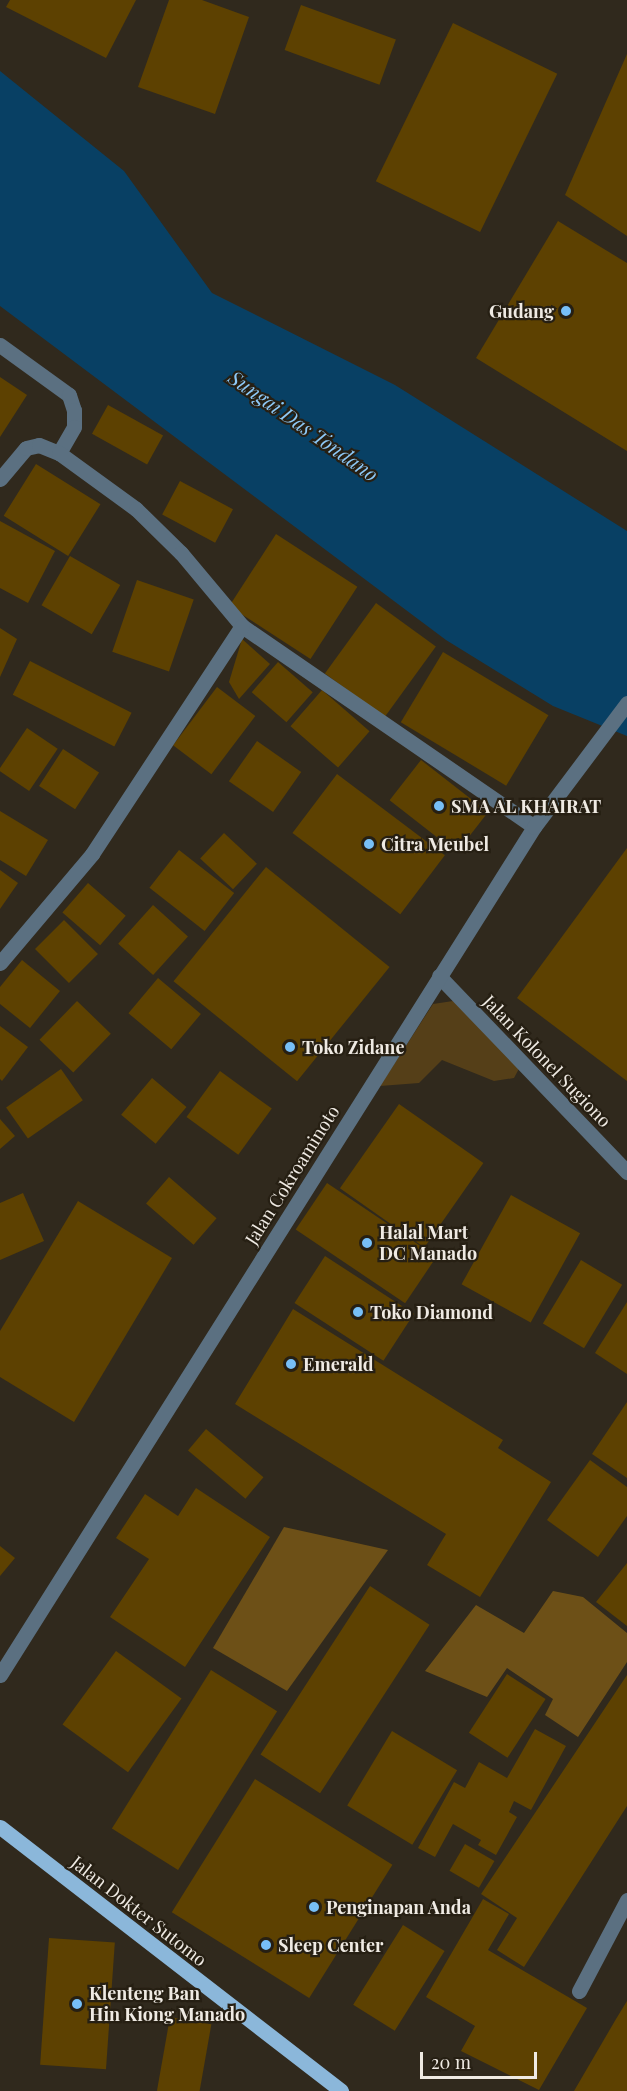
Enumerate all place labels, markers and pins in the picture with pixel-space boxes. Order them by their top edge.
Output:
place label: Gudang [489,300,554,322]
marker: Gudang [559,304,573,318]
place label: SMA AL KHAIRAT [451,795,602,817]
marker: SMA AL KHAIRAT [432,799,446,813]
place label: Citra Meubel [381,833,489,855]
marker: Citra Meubel [362,837,376,851]
place label: Toko Zidane [302,1036,404,1058]
marker: Toko Zidane [283,1040,297,1054]
place label: Halal Mart DC Manado [379,1222,477,1264]
marker: Halal Mart DC Manado [360,1236,374,1250]
place label: Toko Diamond [370,1301,493,1323]
marker: Toko Diamond [351,1305,365,1319]
place label: Emerald [303,1353,374,1375]
marker: Emerald [284,1357,298,1371]
place label: Penginapan Anda [326,1896,472,1918]
marker: Penginapan Anda [307,1900,321,1914]
place label: Sleep Center [278,1934,383,1956]
marker: Sleep Center [259,1938,273,1952]
place label: Klenteng Ban Hin Kiong Manado [89,1983,245,2026]
marker: Klenteng Ban Hin Kiong Manado [70,1997,84,2011]

